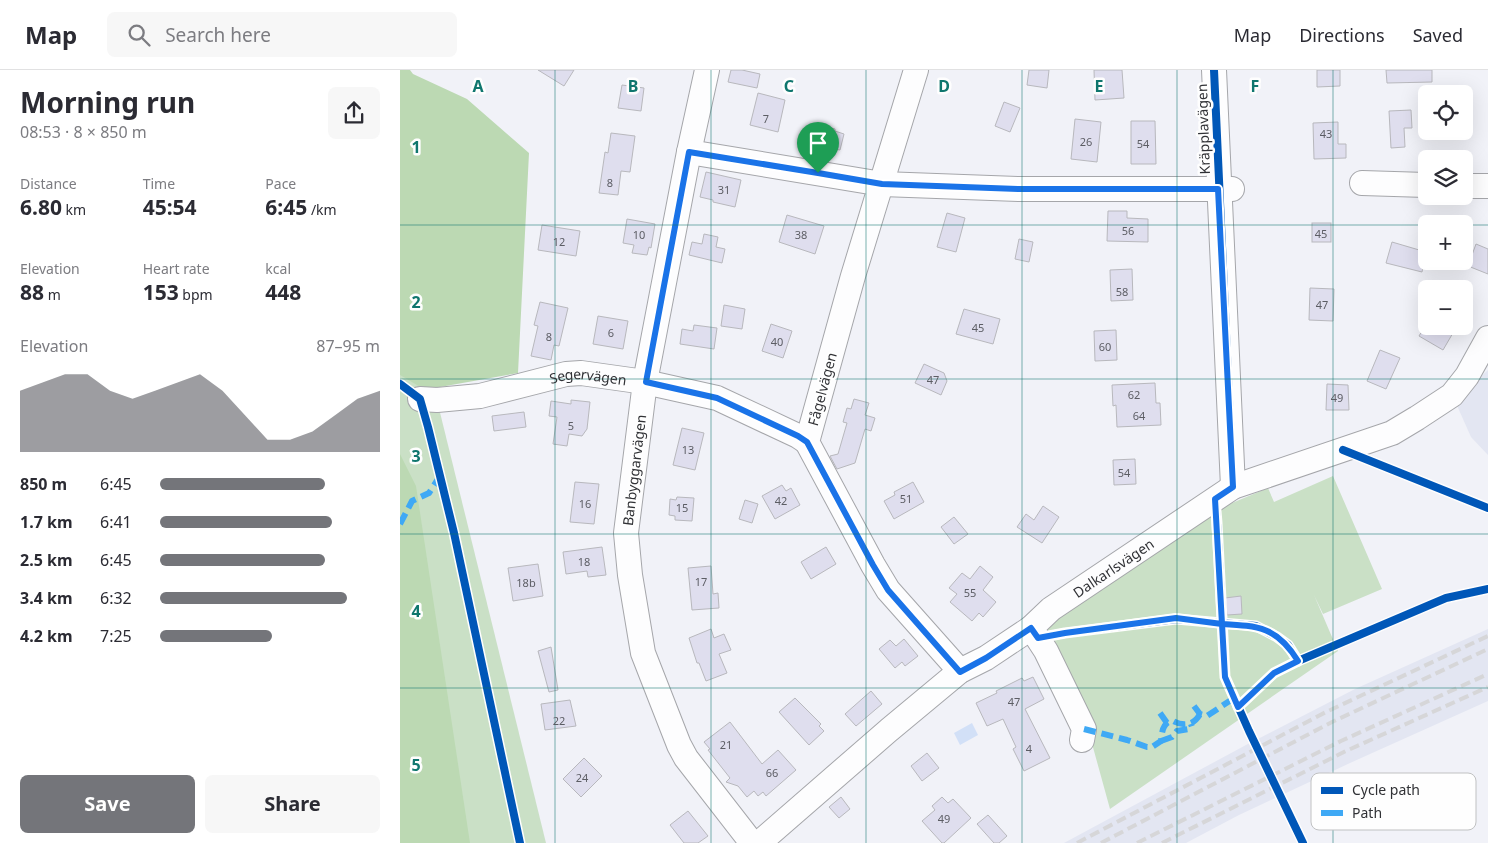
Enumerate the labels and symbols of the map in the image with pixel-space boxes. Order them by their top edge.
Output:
text: A [472,75,484,97]
text: B [628,75,638,97]
text: C [784,75,794,97]
text: D [938,75,950,97]
text: E [1095,75,1104,97]
text: F [1251,75,1259,97]
street label: Kräpplavägen [1192,83,1214,175]
house number: 7 [763,111,769,126]
pin [797,122,839,173]
house number: 43 [1320,126,1332,141]
house number: 26 [1080,134,1092,149]
text: 1 [411,136,421,158]
house number: 54 [1137,136,1150,151]
house number: 8 [607,175,613,190]
house number: 31 [718,182,730,197]
house number: 56 [1122,223,1134,238]
house number: 45 [1315,226,1327,241]
house number: 10 [633,227,645,242]
house number: 38 [795,227,807,242]
house number: 12 [553,234,565,249]
house number: 58 [1116,284,1128,299]
text: 2 [411,291,421,313]
house number: 47 [1316,297,1328,312]
house number: 45 [972,320,984,335]
house number: 6 [608,325,614,340]
house number: 8 [546,329,552,344]
house number: 40 [771,334,783,349]
house number: 60 [1099,339,1111,354]
street label: Fågelvägen [803,350,841,428]
street label: Segervägen [547,364,628,389]
house number: 47 [927,372,939,387]
house number: 62 [1128,387,1140,402]
house number: 49 [1331,390,1343,405]
house number: 64 [1133,408,1146,423]
street label: Banbyggarvägen [618,413,650,527]
house number: 5 [568,418,574,433]
house number: 13 [682,442,694,457]
text: 3 [411,445,421,467]
house number: 54 [1118,465,1131,480]
house number: 51 [900,491,912,506]
house number: 42 [775,493,787,508]
house number: 16 [579,496,591,511]
house number: 15 [676,500,688,515]
street label: Dalkarlsvägen [1069,534,1157,601]
house number: 18 [578,554,590,569]
house number: 17 [695,574,707,589]
house number: 18b [516,575,536,590]
house number: 55 [964,585,976,600]
text: 4 [411,600,421,622]
house number: 47 [1008,694,1020,709]
house number: 22 [553,713,565,728]
house number: 21 [720,737,732,752]
house number: 4 [1026,741,1033,756]
text: 5 [411,754,421,776]
house number: 66 [766,765,778,780]
house number: 24 [576,770,589,785]
legend [1311,773,1476,830]
text: Cycle path [1352,780,1420,799]
text: Path [1352,803,1382,822]
house number: 49 [938,811,950,826]

